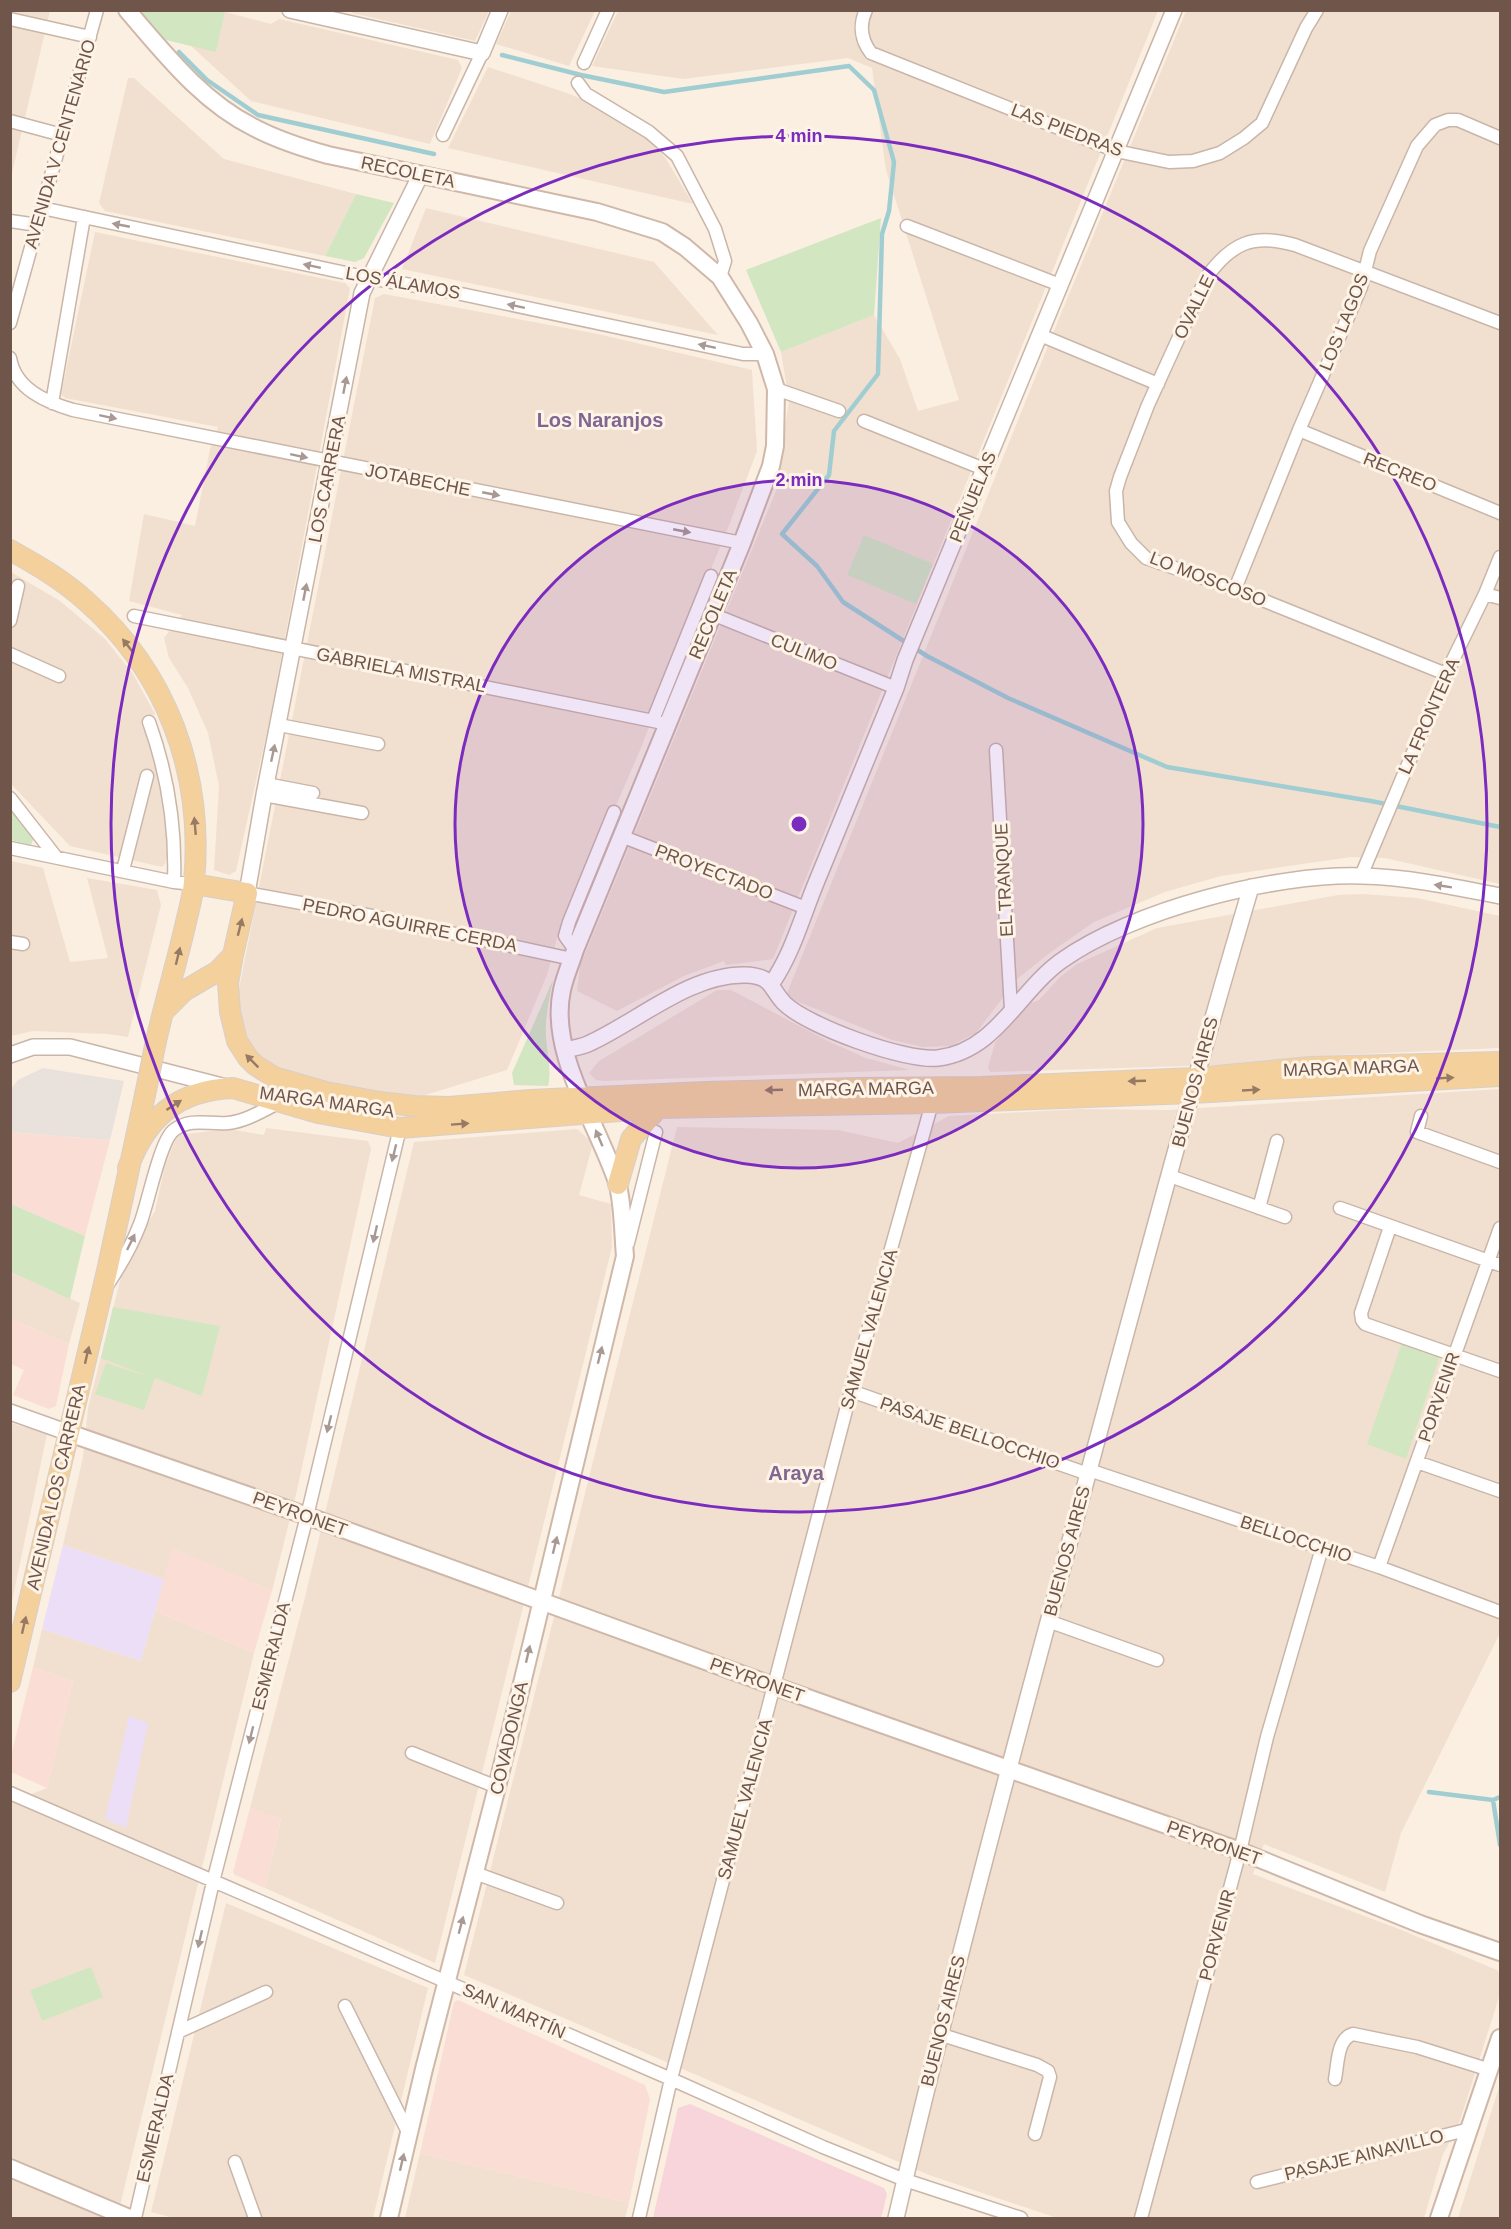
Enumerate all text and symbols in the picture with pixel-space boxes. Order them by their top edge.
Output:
street label: AVENIDA V CENTENARIO [21,37,99,251]
street label: LAS PIEDRAS [1008,100,1126,160]
text: 4 min [775,126,823,146]
street label: RECOLETA [359,152,457,192]
one-way arrow [112,220,131,229]
one-way arrow [303,260,321,270]
street label: LOS ÁLAMOS [344,263,462,303]
street label: LOS LAGOS [1315,270,1373,374]
street label: OVALLE [1170,272,1218,342]
one-way arrow [507,300,525,310]
one-way arrow [697,341,716,350]
one-way arrow [341,375,350,394]
district label: Los Naranjos [537,409,663,431]
one-way arrow [99,413,118,422]
street label: LOS CARRERA [305,414,349,544]
street label: PEÑUELAS [945,448,1000,545]
street label: RECREO [1361,448,1439,496]
one-way arrow [290,452,309,461]
street label: JOTABECHE [364,460,472,500]
text: 2 min [775,470,823,490]
one-way arrow [481,490,500,499]
one-way arrow [673,527,692,536]
street label: LO MOSCOSO [1147,548,1269,610]
street label: RECOLETA [685,566,741,662]
one-way arrow [301,582,310,601]
street label: CULIMO [768,630,840,674]
one-way arrow [122,638,135,654]
street label: GABRIELA MISTRAL [315,644,487,696]
street label: LA FRONTERA [1394,655,1464,777]
one-way arrow [269,743,278,762]
centre of rings [789,814,809,834]
one-way arrow [190,816,200,835]
street label: EL TRANQUE [991,823,1017,937]
street label: PROYECTADO [652,840,776,904]
one-way arrow [1433,881,1452,890]
street label: PEDRO AGUIRRE CERDA [301,894,519,956]
one-way arrow [236,918,246,936]
one-way arrow [173,947,183,965]
street label: BUENOS AIRES [1168,1015,1222,1149]
one-way arrow [245,1054,260,1068]
street label: MARGA MARGA [1283,1056,1419,1080]
one-way arrow [1436,1074,1455,1083]
one-way arrow [1127,1076,1146,1085]
street label: MARGA MARGA [798,1078,934,1100]
street label: MARGA MARGA [258,1083,396,1121]
one-way arrow [765,1085,784,1095]
one-way arrow [1241,1085,1260,1094]
one-way arrow [165,1100,182,1111]
one-way arrow [450,1119,469,1129]
one-way arrow [594,1129,604,1147]
one-way arrow [389,1144,399,1162]
one-way arrow [369,1225,379,1243]
one-way arrow [126,1234,136,1251]
street label: SAMUEL VALENCIA [837,1246,901,1412]
one-way arrow [83,1345,92,1364]
one-way arrow [596,1346,606,1364]
street label: PORVENIR [1414,1349,1464,1445]
street label: AVENIDA LOS CARRERA [23,1382,89,1592]
street label: PASAJE BELLOCCHIO [878,1393,1062,1473]
one-way arrow [324,1415,334,1433]
district label: Araya [768,1462,825,1484]
street label: BUENOS AIRES [1040,1484,1094,1618]
street label: PEYRONET [250,1488,350,1540]
street label: BELLOCCHIO [1238,1512,1354,1566]
one-way arrow [550,1535,560,1554]
street label: ESMERALDA [248,1600,294,1712]
one-way arrow [19,1616,29,1634]
one-way arrow [524,1645,534,1664]
street label: PEYRONET [707,1654,807,1706]
street label: COVADONGA [486,1679,532,1797]
street label: SAMUEL VALENCIA [714,1716,776,1882]
one-way arrow [245,1726,255,1744]
street label: PEYRONET [1164,1817,1264,1869]
street label: PORVENIR [1195,1887,1239,1983]
one-way arrow [457,1916,467,1934]
one-way arrow [194,1929,204,1948]
street label: BUENOS AIRES [917,1954,969,2088]
street label: SAN MARTÍN [459,1979,569,2043]
street label: ESMERALDA [133,2072,177,2184]
street label: PASAJE AINAVILLO [1282,2126,1446,2184]
one-way arrow [398,2152,408,2171]

